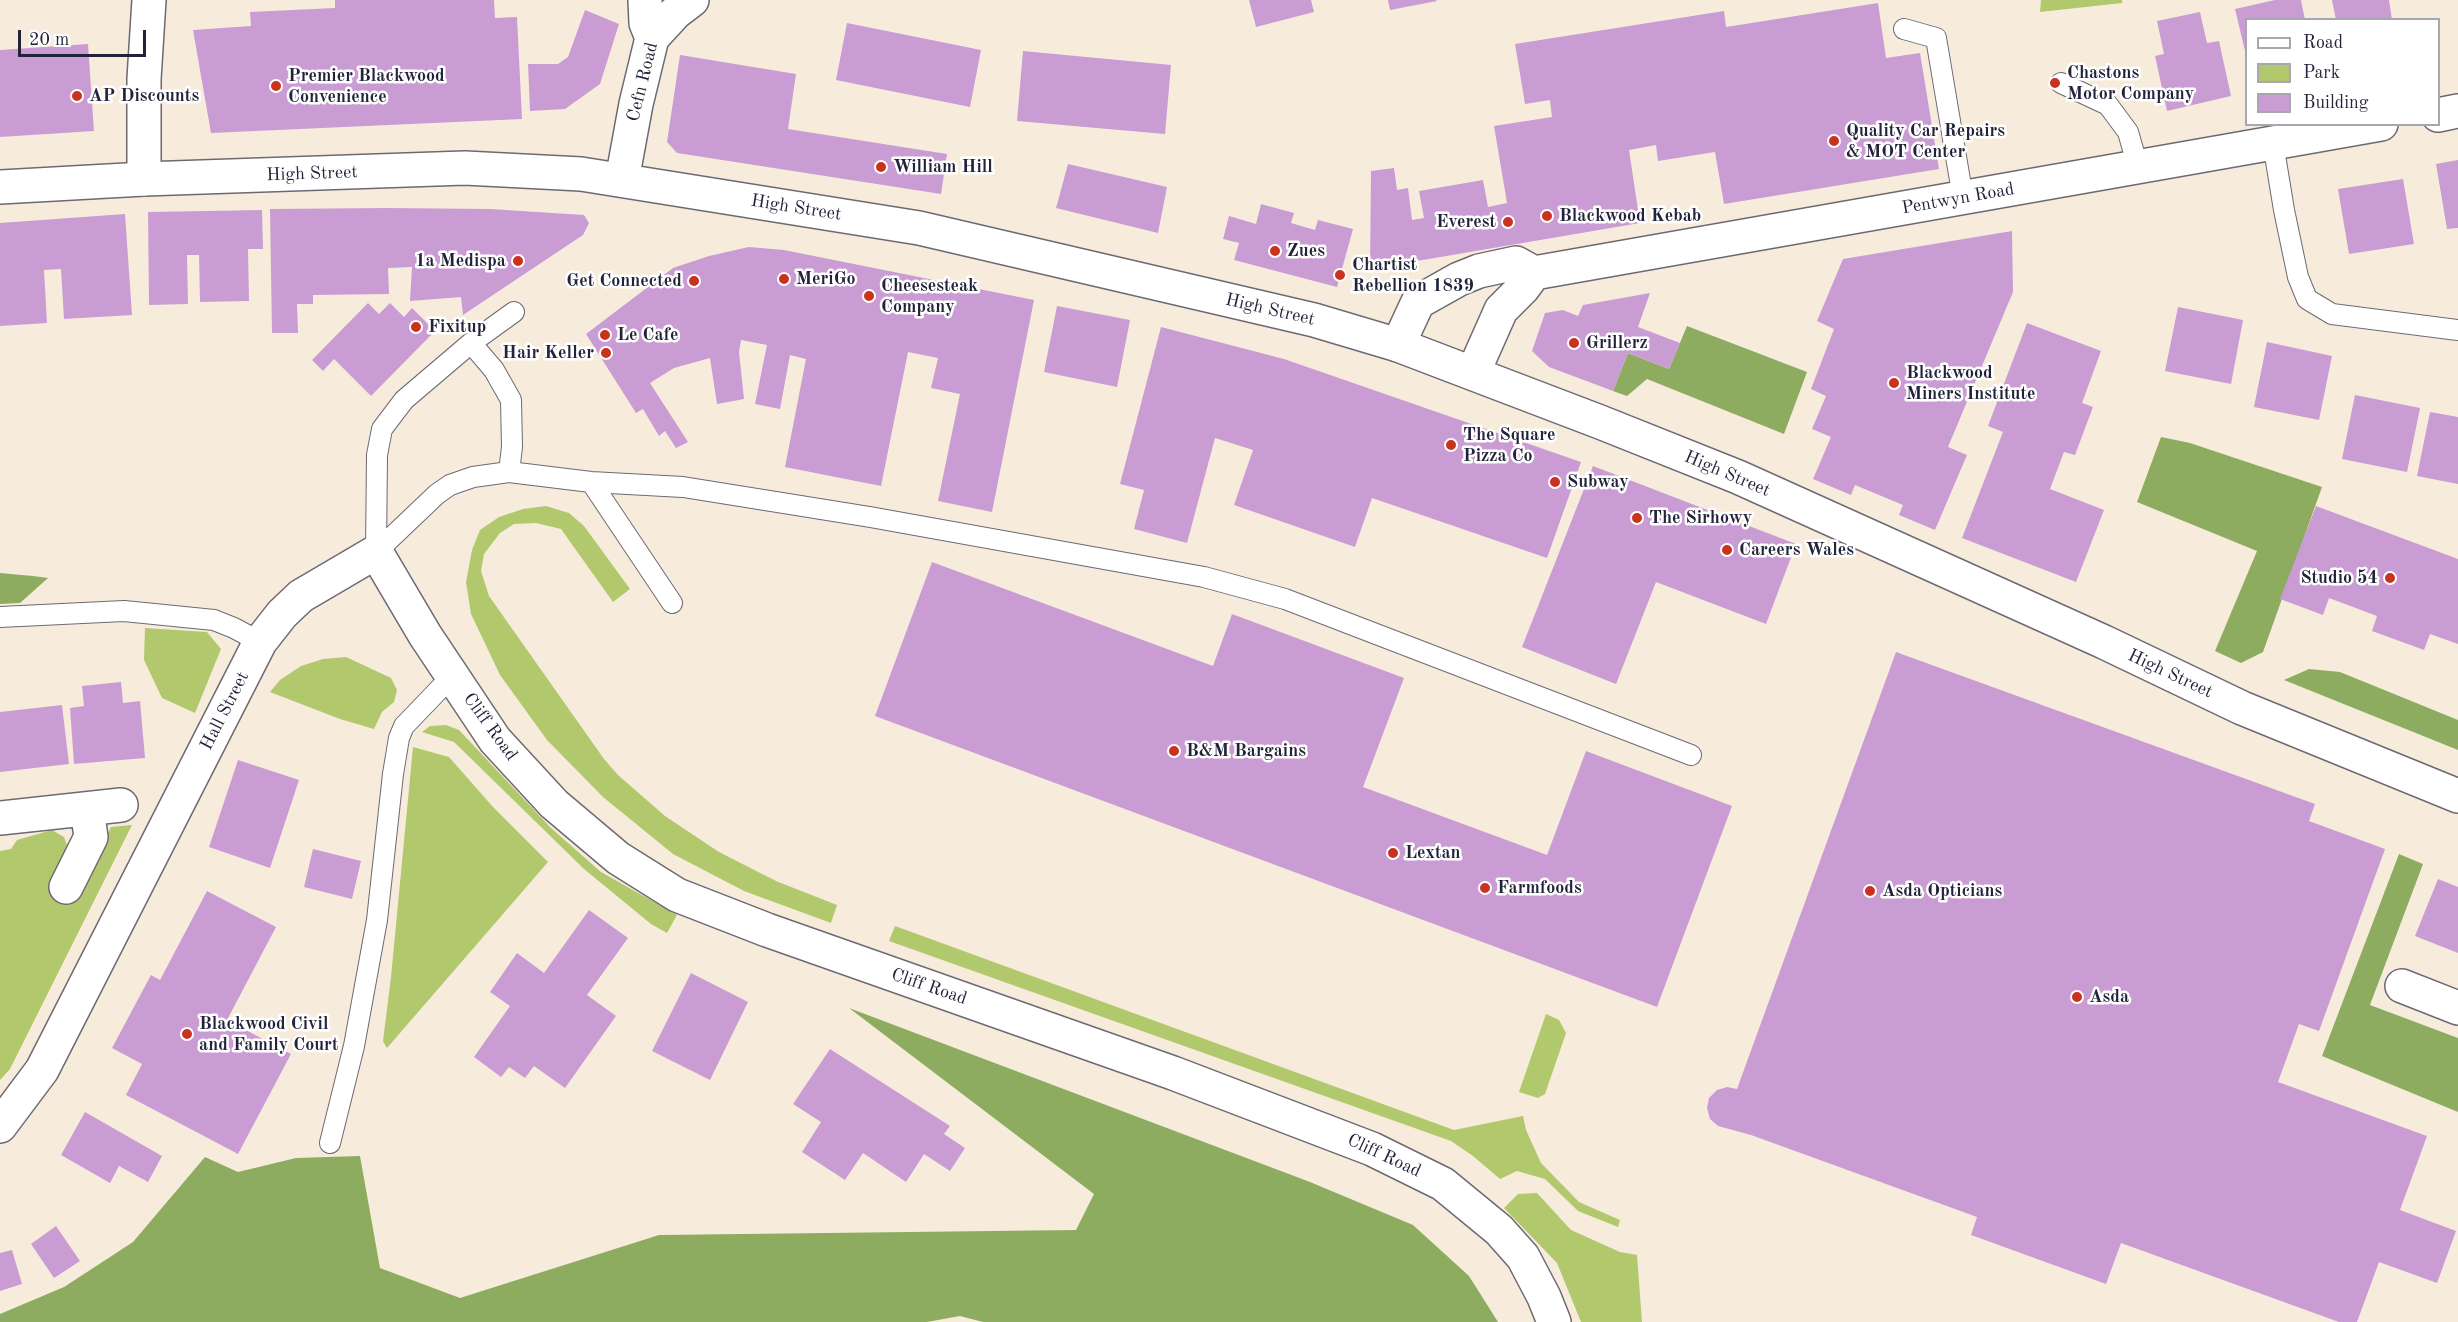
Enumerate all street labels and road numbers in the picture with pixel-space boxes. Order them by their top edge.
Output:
street label: Cefn Road [623,40,663,124]
street label: High Street [266,162,358,186]
street label: Pentwyn Road [1900,178,2016,220]
street label: High Street [749,190,843,226]
street label: High Street [1223,289,1317,331]
street label: High Street [1681,446,1773,502]
street label: High Street [2124,645,2216,703]
street label: Hall Street [196,668,254,754]
street label: Cliff Road [458,689,522,765]
street label: Cliff Road [888,964,970,1010]
street label: Cliff Road [1344,1130,1424,1182]

